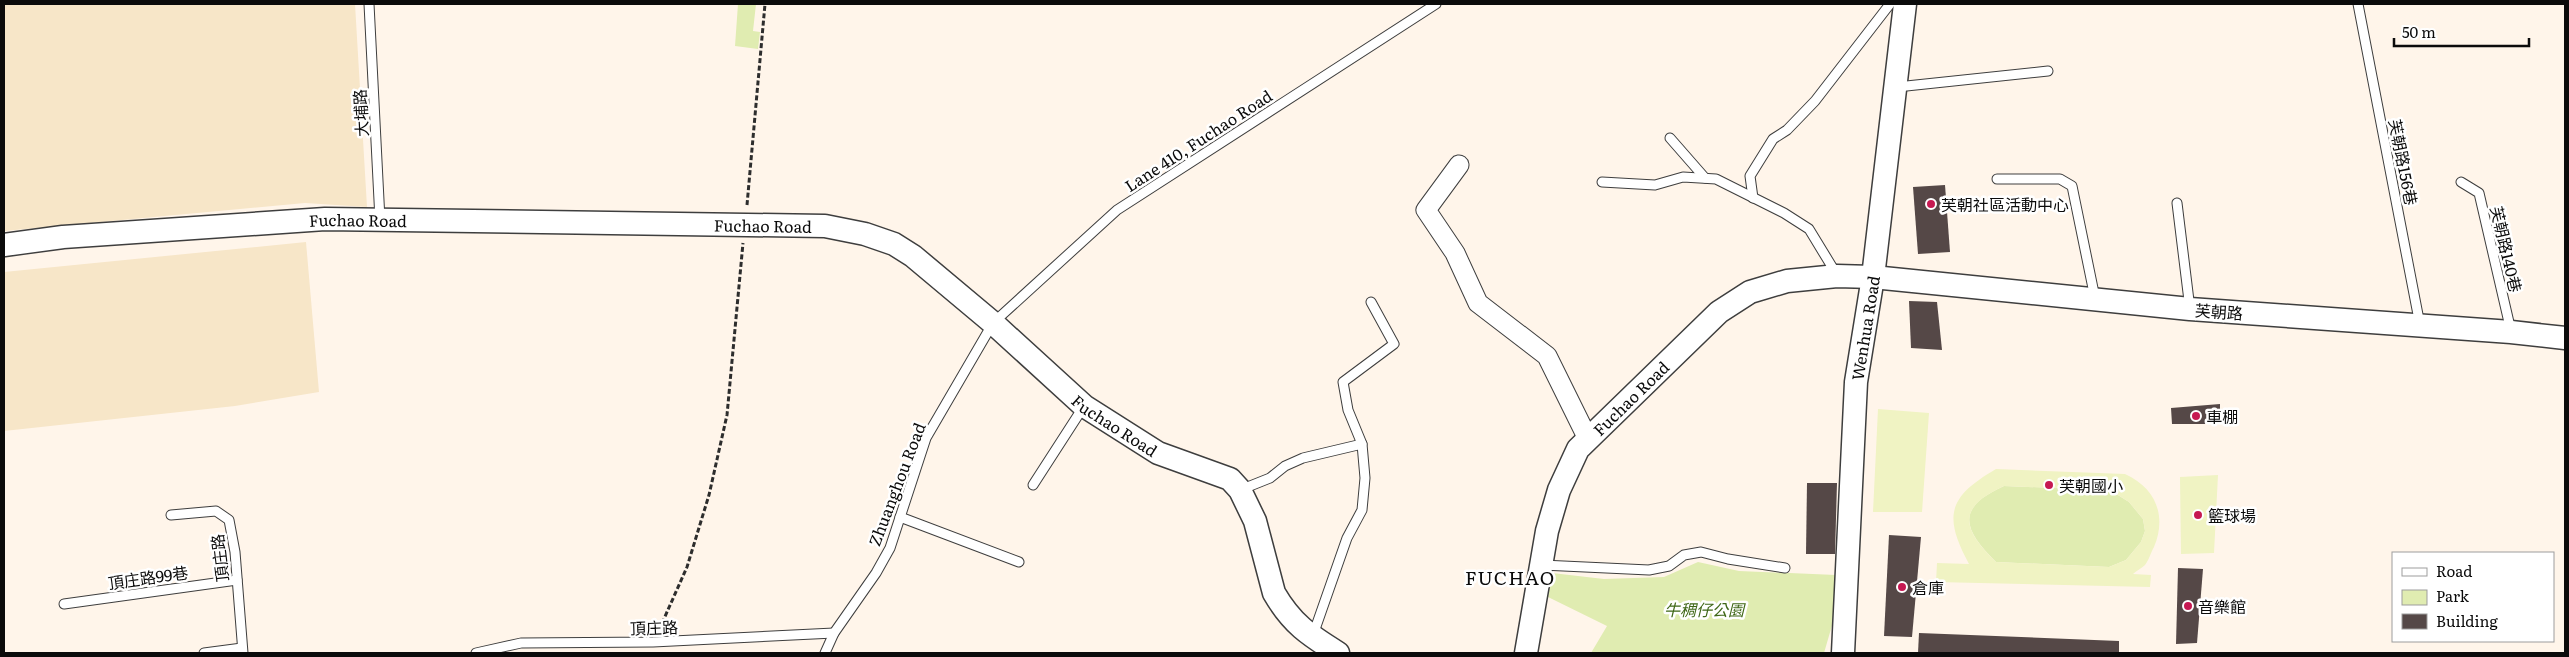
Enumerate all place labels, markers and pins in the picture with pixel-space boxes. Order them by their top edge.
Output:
place label: 芙朝社區活動中心 [1941,192,2069,216]
marker: 芙朝社區活動中心 [1925,198,1937,210]
place label: 車棚 [2206,404,2238,428]
marker: 車棚 [2190,410,2202,422]
place label: 芙朝國小 [2059,473,2123,497]
marker: 芙朝國小 [2043,479,2055,491]
place label: 籃球場 [2208,503,2256,527]
marker: 籃球場 [2192,509,2204,521]
place label: 倉庫 [1912,575,1944,599]
marker: 倉庫 [1896,581,1908,593]
place label: 音樂館 [2198,594,2246,618]
marker: 音樂館 [2182,600,2194,612]

